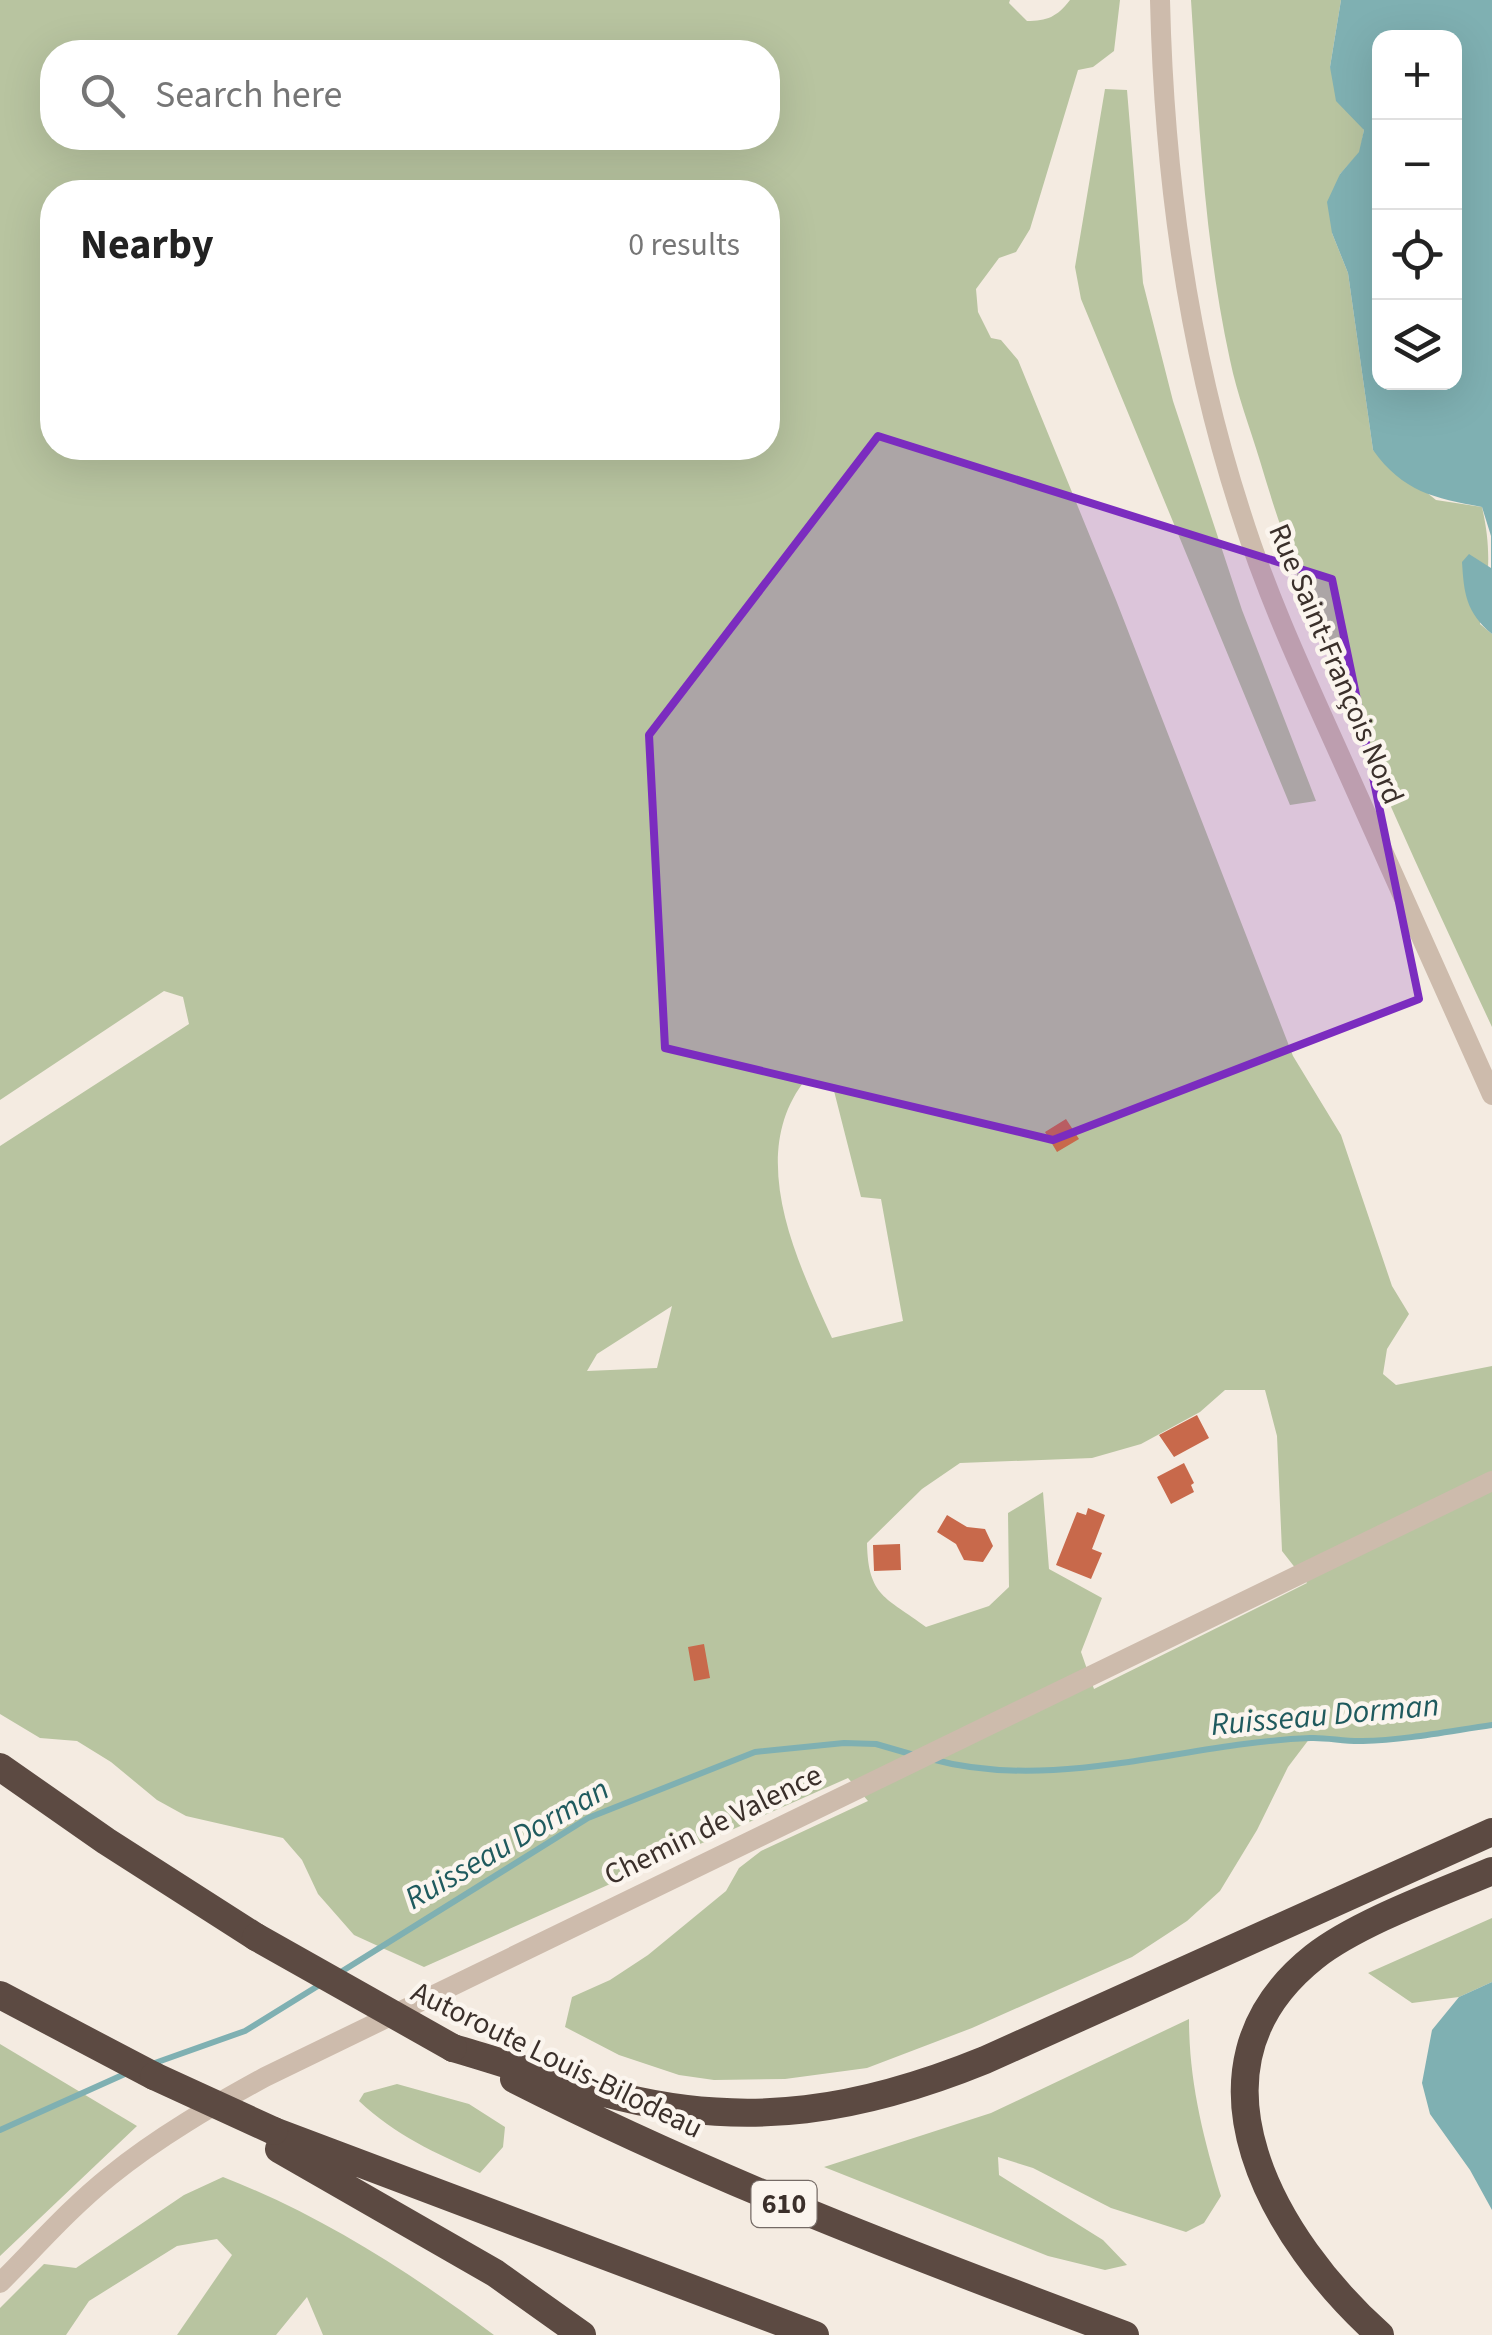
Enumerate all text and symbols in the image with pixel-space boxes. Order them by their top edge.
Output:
map controls [1372,30,1462,390]
button: + [1372,30,1462,120]
search box [40,40,780,150]
icon: search [75,68,130,123]
text: Search here [155,68,342,122]
button: − [1372,120,1462,210]
button: locate [1372,210,1462,300]
text: Nearby [80,215,214,275]
text: 0 results [628,222,740,268]
button: layers [1372,300,1462,390]
street label: Rue Saint-François Nord [1257,517,1415,811]
water label: Ruisseau Dorman [1209,1682,1441,1748]
street label: Chemin de Valence [597,1754,829,1896]
water label: Ruisseau Dorman [396,1767,618,1921]
street label: Autoroute Louis-Bilodeau [404,1971,710,2149]
road number: 610 [752,2181,816,2227]

